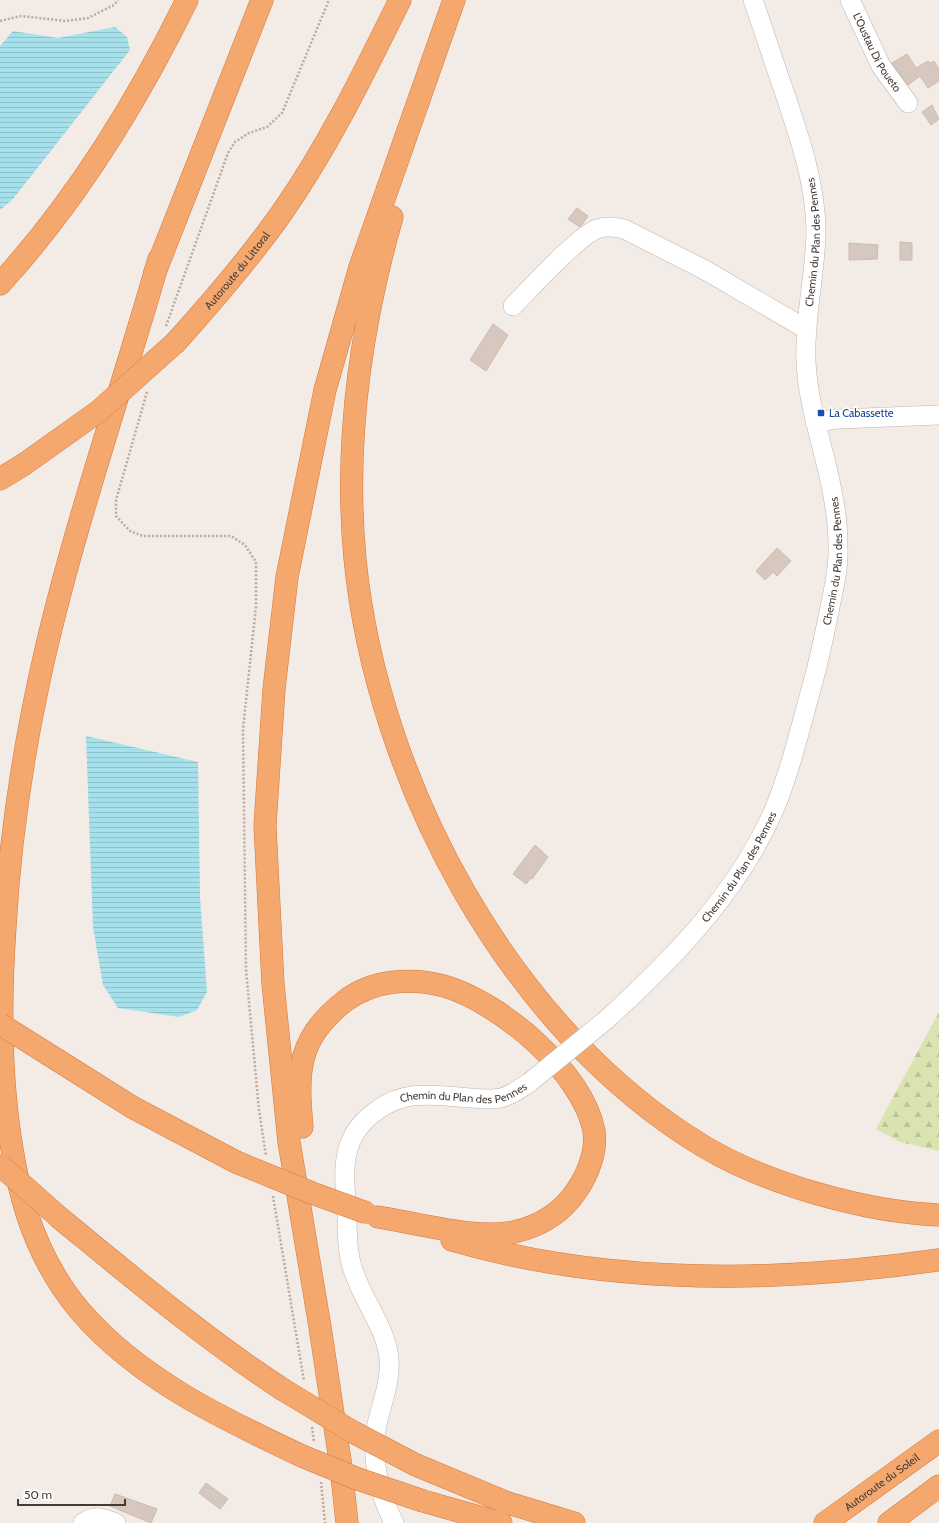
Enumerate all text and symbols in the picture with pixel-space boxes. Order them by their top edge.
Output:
street label: L'Oustau Di Poueto [850,10,905,95]
street label: Chemin du Plan des Pennes [802,176,823,307]
street label: Autoroute du Littoral [201,229,273,312]
place label: La Cabassette [829,406,894,420]
marker: La Cabassette [816,408,826,418]
street label: Chemin du Plan des Pennes [820,496,845,626]
street label: Chemin du Plan des Pennes [698,809,780,925]
street label: Chemin du Plan des Pennes [398,1079,530,1106]
street label: Autoroute du Soleil [842,1450,922,1514]
scale bar [18,1481,125,1507]
text: 50 m [24,1487,52,1502]

